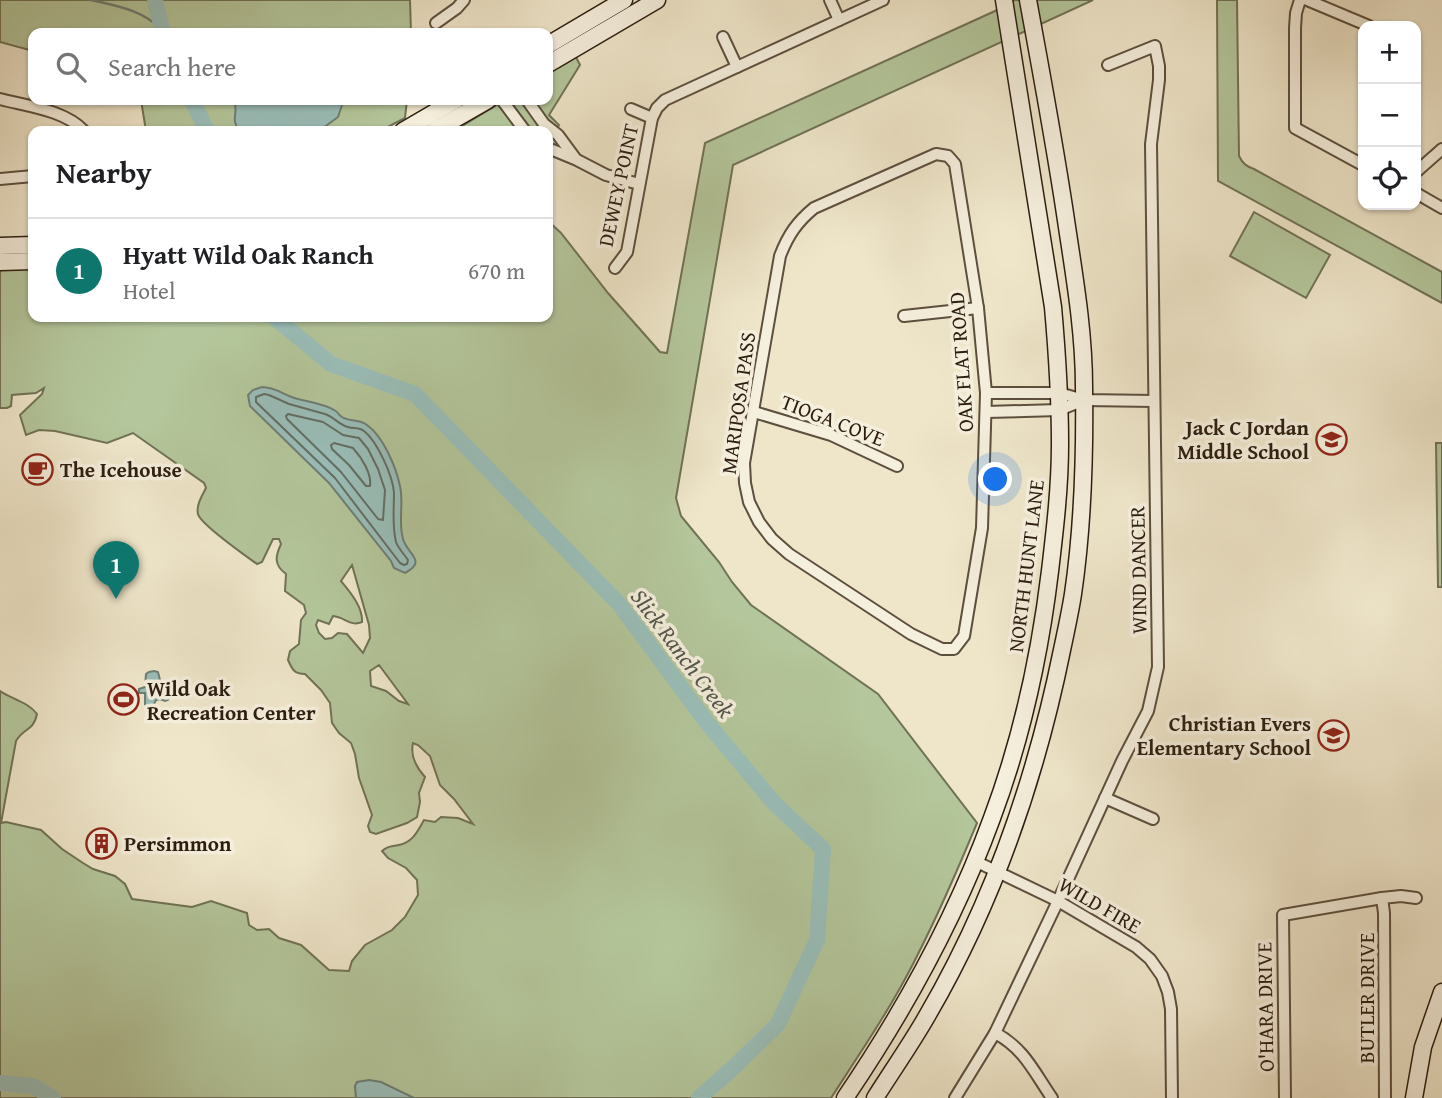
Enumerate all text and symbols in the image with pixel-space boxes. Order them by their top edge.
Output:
map controls [1358,21,1421,210]
button: + [1358,21,1421,84]
search box [28,28,553,105]
text: Search here [108,47,236,86]
icon: search [52,48,90,86]
button: − [1358,84,1421,147]
street label: DEWEY POINT [590,120,646,249]
button: locate [1358,147,1421,210]
text: Nearby [56,150,152,194]
text: Hyatt Wild Oak Ranch [123,235,374,274]
text: 1 [73,254,85,287]
text: 670 m [468,254,525,287]
text: Hotel [123,274,175,307]
street label: OAK FLAT ROAD [941,291,981,433]
street label: MARIPOSA PASS [713,330,763,476]
street label: TIOGA COVE [777,386,890,454]
place label: Jack C Jordan Middle School [1177,412,1310,467]
school or university icon: Jack C Jordan Middle School [1315,422,1349,456]
cafe icon: The Icehouse [20,452,54,486]
place label: The Icehouse [60,454,182,485]
your location [978,462,1012,496]
street label: NORTH HUNT LANE [1000,478,1052,654]
street label: WIND DANCER [1121,505,1155,634]
pin: 1 [93,541,139,599]
water label: Slick Ranch Creek [623,582,743,725]
place label: Wild Oak Recreation Center [147,673,316,728]
sports icon: Wild Oak Recreation Center [107,683,141,717]
place label: Christian Evers Elementary School [1137,708,1311,763]
school or university icon: Christian Evers Elementary School [1317,718,1351,752]
building icon: Persimmon [84,826,118,860]
place label: Persimmon [124,828,232,859]
street label: WILD FIRE [1053,869,1148,941]
street label: BUTLER DRIVE [1351,932,1382,1063]
street label: O'HARA DRIVE [1248,941,1282,1072]

